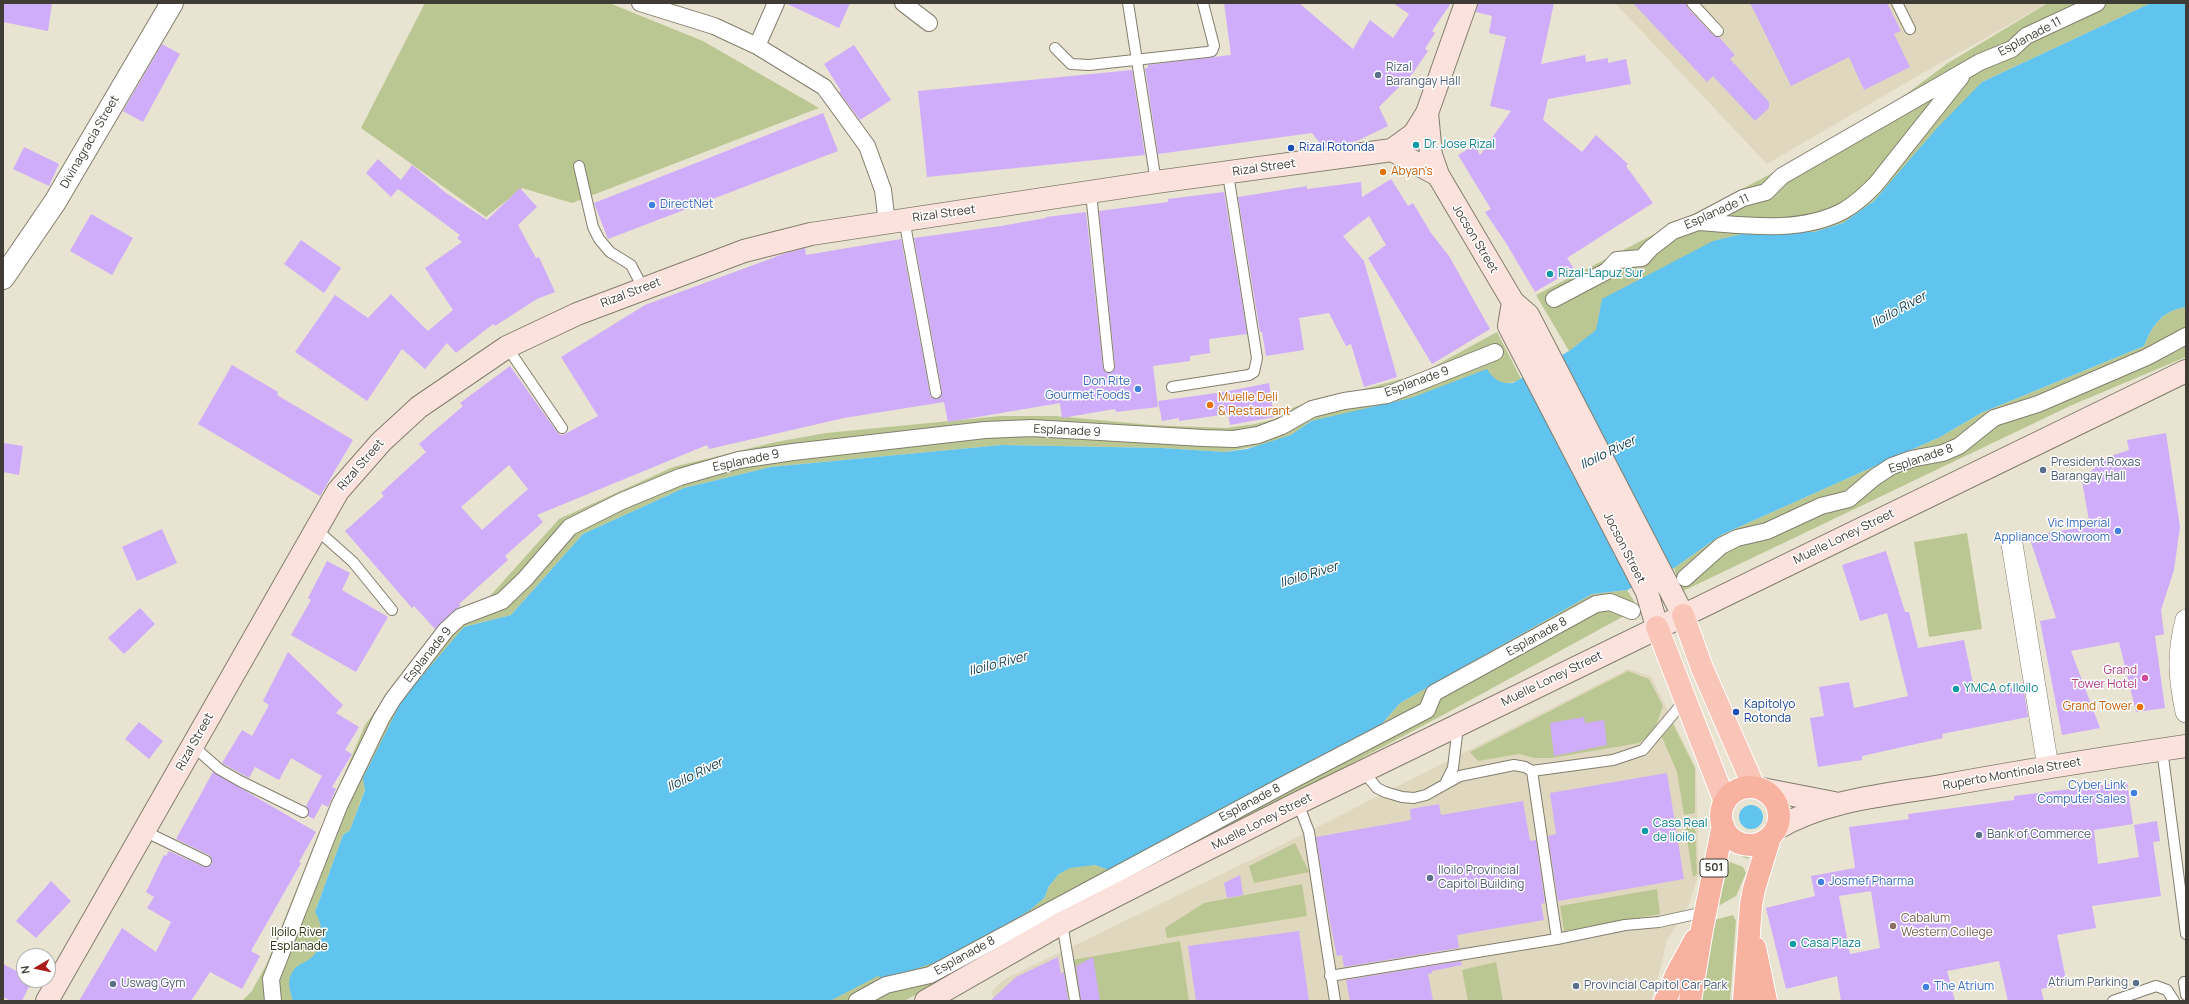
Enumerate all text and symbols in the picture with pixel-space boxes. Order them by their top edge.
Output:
street label: Esplanade 11 [1996,14,2064,60]
place label: Rizal Barangay Hall [1386,61,1461,89]
marker: Rizal Barangay Hall [1373,70,1383,80]
street label: Divinagracia Street [58,93,122,191]
place label: Dr. Jose Rizal [1424,138,1495,152]
marker: Dr. Jose Rizal [1411,140,1421,150]
place label: Rizal Rotonda [1299,141,1374,155]
marker: Rizal Rotonda [1286,143,1296,153]
street label: Rizal Street [1232,156,1296,180]
place label: Abyan's [1391,165,1433,179]
marker: Abyan's [1378,167,1388,177]
street label: Esplanade 11 [1682,191,1752,233]
place label: DirectNet [660,198,714,212]
marker: DirectNet [647,200,657,210]
street label: Rizal Street [912,202,976,226]
street label: Jocson Street [1449,202,1501,276]
place label: Rizal-Lapuz Sur [1558,267,1643,281]
marker: Rizal-Lapuz Sur [1545,269,1555,279]
street label: Rizal Street [599,275,663,311]
water label: Iloilo River [1869,289,1929,331]
street label: Esplanade 9 [1383,364,1451,400]
place label: Don Rite Gourmet Foods [1045,375,1130,403]
marker: Don Rite Gourmet Foods [1133,384,1143,394]
place label: Muelle Deli & Restaurant [1218,391,1290,419]
marker: Muelle Deli & Restaurant [1205,400,1215,410]
street label: Esplanade 9 [1033,422,1101,440]
water label: Iloilo River [1578,433,1638,473]
street label: Rizal Street [335,436,387,494]
street label: Esplanade 8 [1887,441,1955,477]
street label: Esplanade 9 [712,447,780,475]
place label: President Roxas Barangay Hall [2051,456,2140,484]
marker: President Roxas Barangay Hall [2038,465,2048,475]
street label: Muelle Loney Street [1791,506,1897,568]
street label: Jocson Street [1600,510,1648,586]
place label: Vic Imperial Appliance Showroom [1994,517,2110,545]
marker: Vic Imperial Appliance Showroom [2113,526,2123,536]
water label: Iloilo River [1278,559,1340,591]
street label: Esplanade 8 [1504,614,1570,660]
street label: Esplanade 9 [401,624,455,686]
street label: Muelle Loney Street [1499,648,1605,710]
water label: Iloilo River [967,649,1029,679]
place label: Grand Tower Hotel [2072,664,2137,692]
marker: Grand Tower Hotel [2140,673,2150,683]
place label: YMCA of Iloilo [1964,682,2038,696]
marker: YMCA of Iloilo [1951,684,1961,694]
place label: Kapitolyo Rotonda [1744,698,1795,726]
place label: Grand Tower [2063,700,2132,714]
marker: Grand Tower [2135,702,2145,712]
marker: Kapitolyo Rotonda [1731,707,1741,717]
street label: Rizal Street [173,711,217,773]
water label: Iloilo River [665,755,725,795]
street label: Ruperto Montinola Street [1942,755,2082,793]
place label: Cyber Link Computer Sales [2037,779,2126,807]
street label: Esplanade 8 [1217,781,1283,825]
marker: Cyber Link Computer Sales [2129,788,2139,798]
street label: Muelle Loney Street [1210,791,1314,853]
place label: Casa Real de Iloilo [1653,817,1708,845]
marker: Casa Real de Iloilo [1640,826,1650,836]
place label: Bank of Commerce [1987,828,2091,842]
marker: Bank of Commerce [1974,830,1984,840]
road number: 501 [1700,859,1728,877]
place label: Iloilo Provincial Capitol Building [1438,864,1524,892]
marker: Iloilo Provincial Capitol Building [1425,873,1435,883]
place label: Josmef Pharma [1829,875,1914,889]
marker: Josmef Pharma [1816,877,1826,887]
place label: Cabalum Western College [1901,912,1993,940]
marker: Cabalum Western College [1888,921,1898,931]
park label: Iloilo River Esplanade [270,926,328,954]
street label: Esplanade 8 [932,933,998,979]
place label: Casa Plaza [1801,937,1861,951]
marker: Casa Plaza [1788,939,1798,949]
north arrow [16,948,56,988]
text: N [17,965,33,975]
place label: Atrium Parking [2048,976,2128,990]
place label: Uswag Gym [121,977,185,991]
marker: Atrium Parking [2131,978,2141,988]
marker: Uswag Gym [108,979,118,989]
place label: Provincial Capitol Car Park [1584,979,1727,993]
place label: The Atrium [1934,980,1994,994]
marker: Provincial Capitol Car Park [1571,981,1581,991]
marker: The Atrium [1921,982,1931,992]

